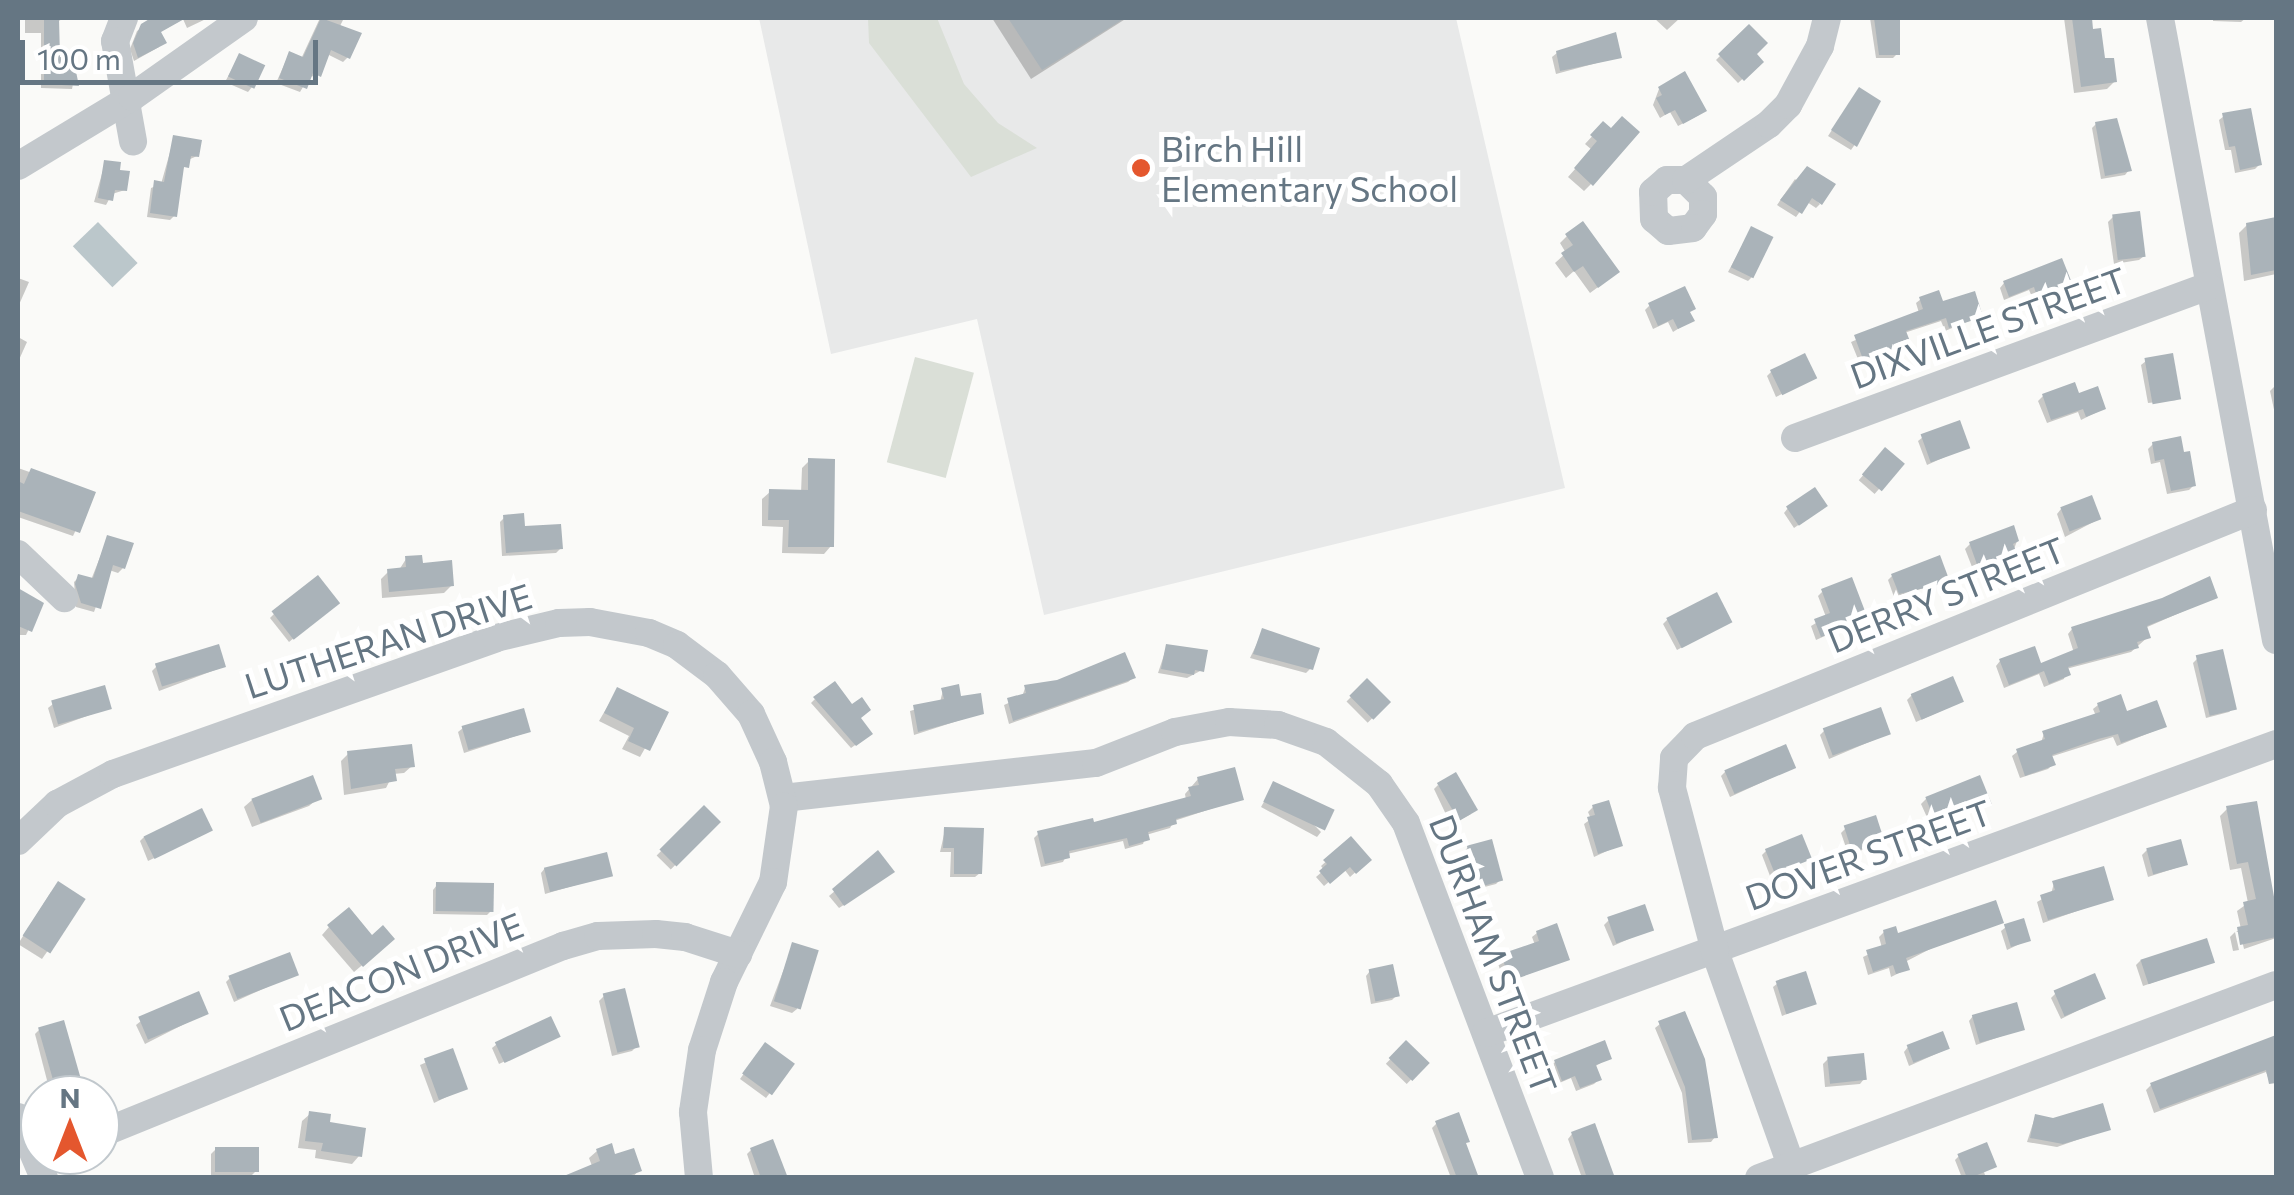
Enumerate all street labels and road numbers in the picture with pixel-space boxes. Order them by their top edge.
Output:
street label: DIXVILLE STREET [1844,258,2132,396]
street label: DERRY STREET [1821,527,2071,661]
street label: LUTHERAN DRIVE [239,574,537,706]
street label: DOVER STREET [1739,790,1997,918]
street label: DURHAM STREET [1421,809,1567,1099]
street label: DEACON DRIVE [273,903,529,1039]

